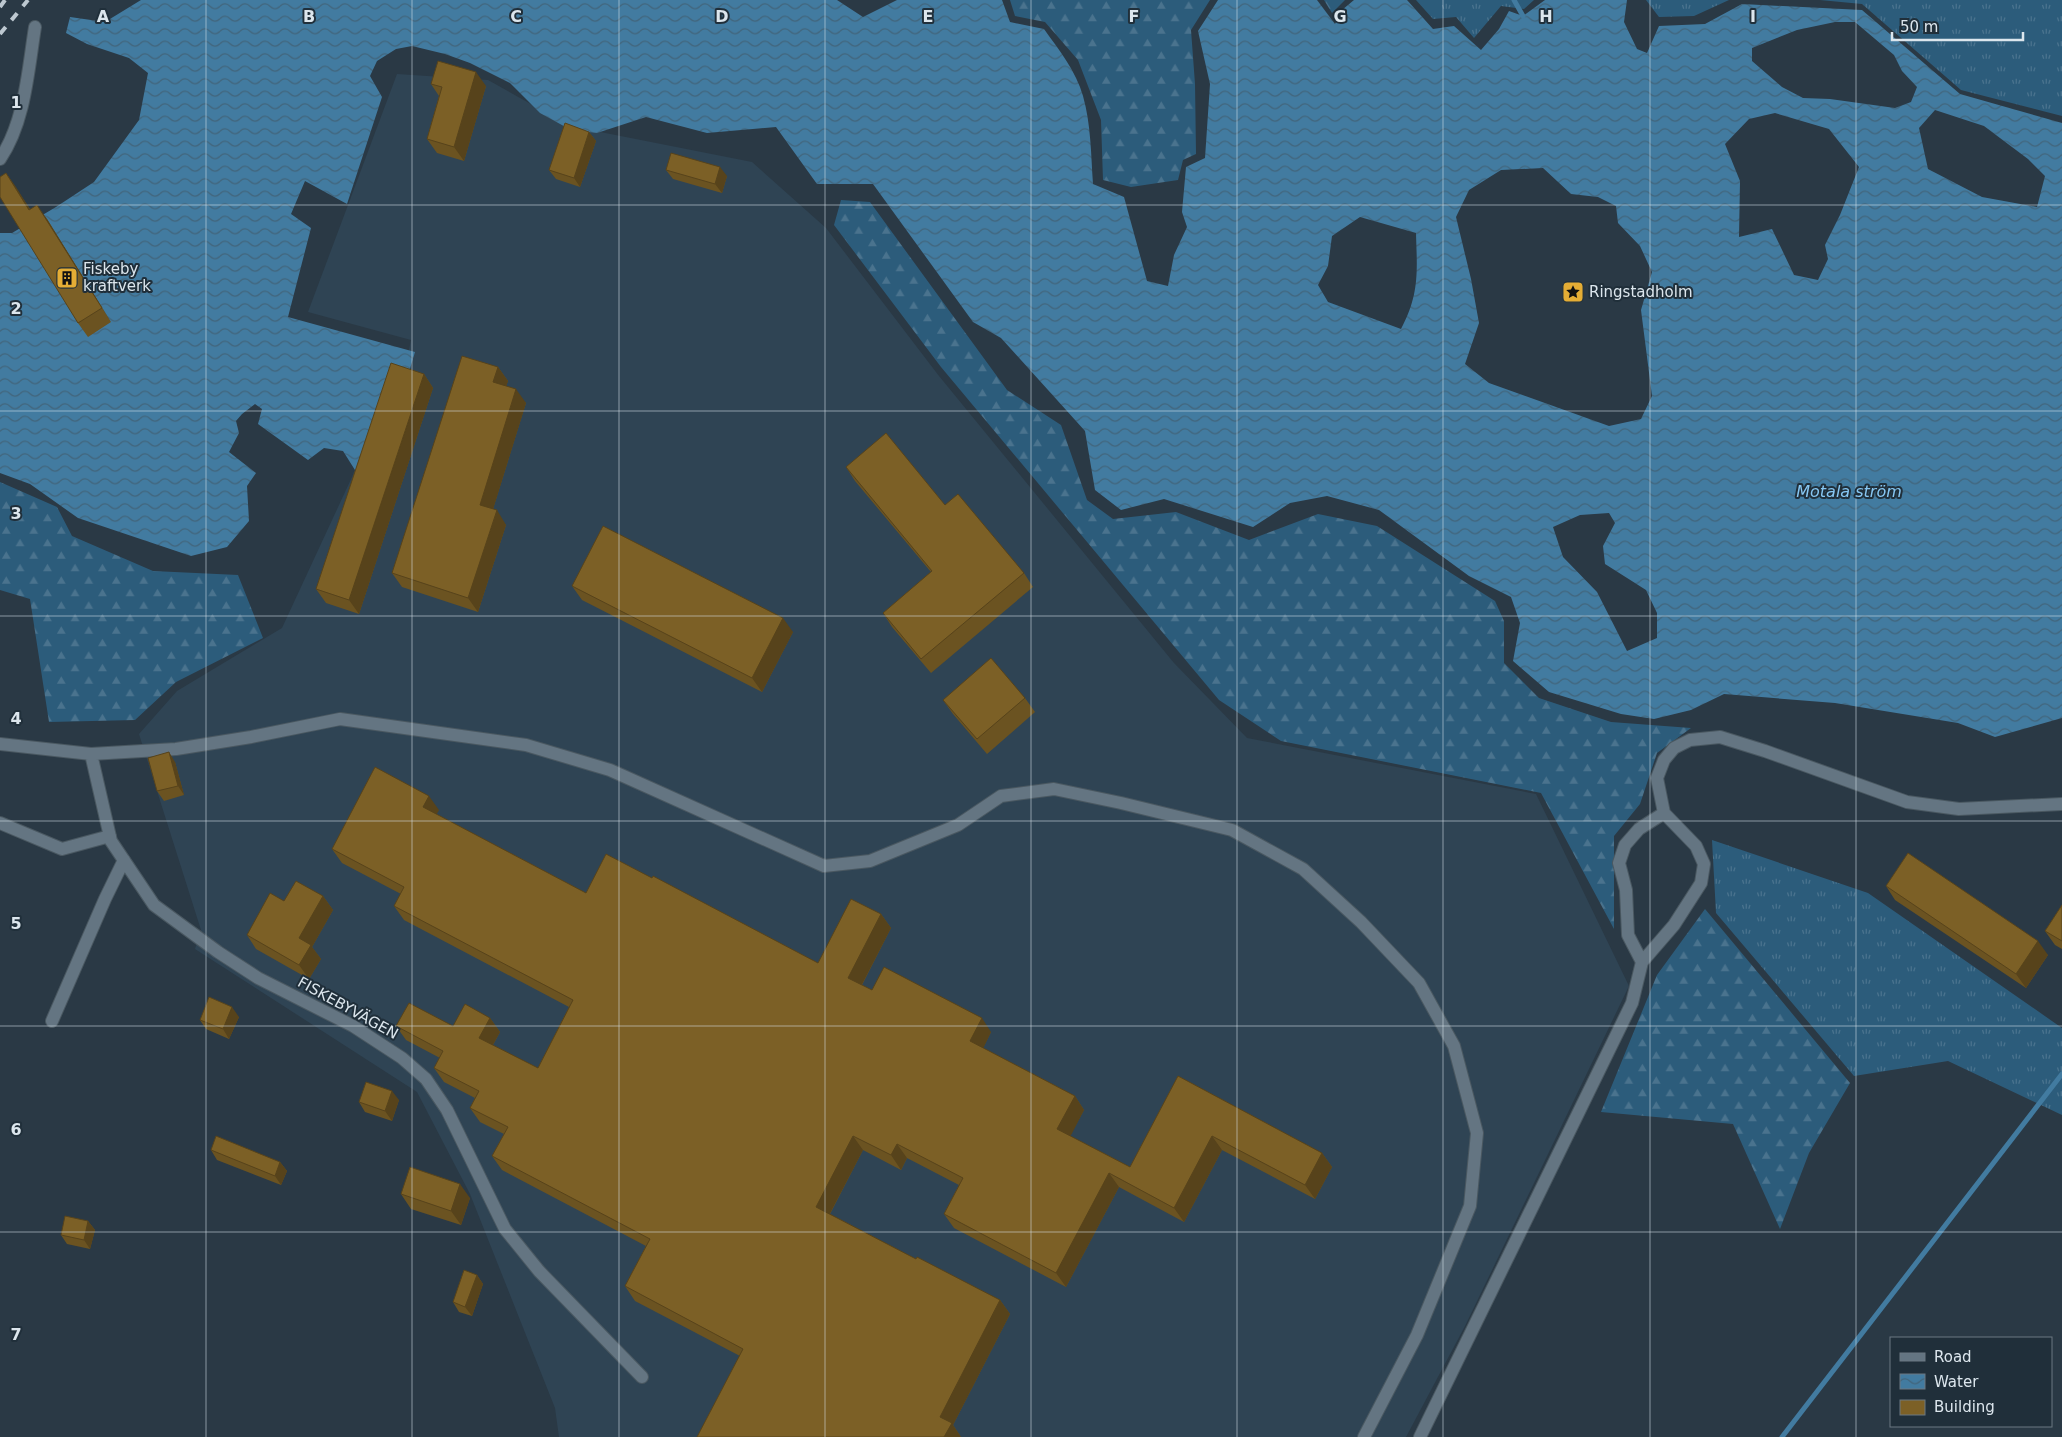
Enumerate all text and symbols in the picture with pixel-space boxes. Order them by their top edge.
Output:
text: A [97,7,110,26]
text: B [303,7,315,26]
text: C [510,7,522,26]
text: D [715,7,729,26]
text: E [923,7,933,26]
text: F [1129,7,1139,26]
text: G [1333,7,1347,26]
text: H [1539,7,1553,26]
text: I [1750,7,1756,26]
scale bar [1892,10,2023,42]
text: 50 m [1900,18,1938,36]
text: 1 [10,93,22,112]
place label: Fiskeby kraftverk [83,260,151,295]
building icon: Fiskeby kraftverk [55,266,79,290]
place icon: Ringstadholm [1561,280,1585,304]
place label: Ringstadholm [1589,283,1693,301]
text: 2 [10,299,22,318]
water label: Motala ström [1796,482,1902,501]
text: 3 [10,504,22,523]
text: 4 [10,709,22,728]
text: 5 [10,914,22,933]
street label: FISKEBYVÄGEN [295,972,402,1043]
text: 6 [10,1120,22,1139]
text: 7 [10,1325,22,1344]
legend [1890,1337,2052,1427]
text: Road [1934,1348,1972,1366]
text: Water [1934,1373,1979,1391]
text: Building [1934,1398,1995,1416]

